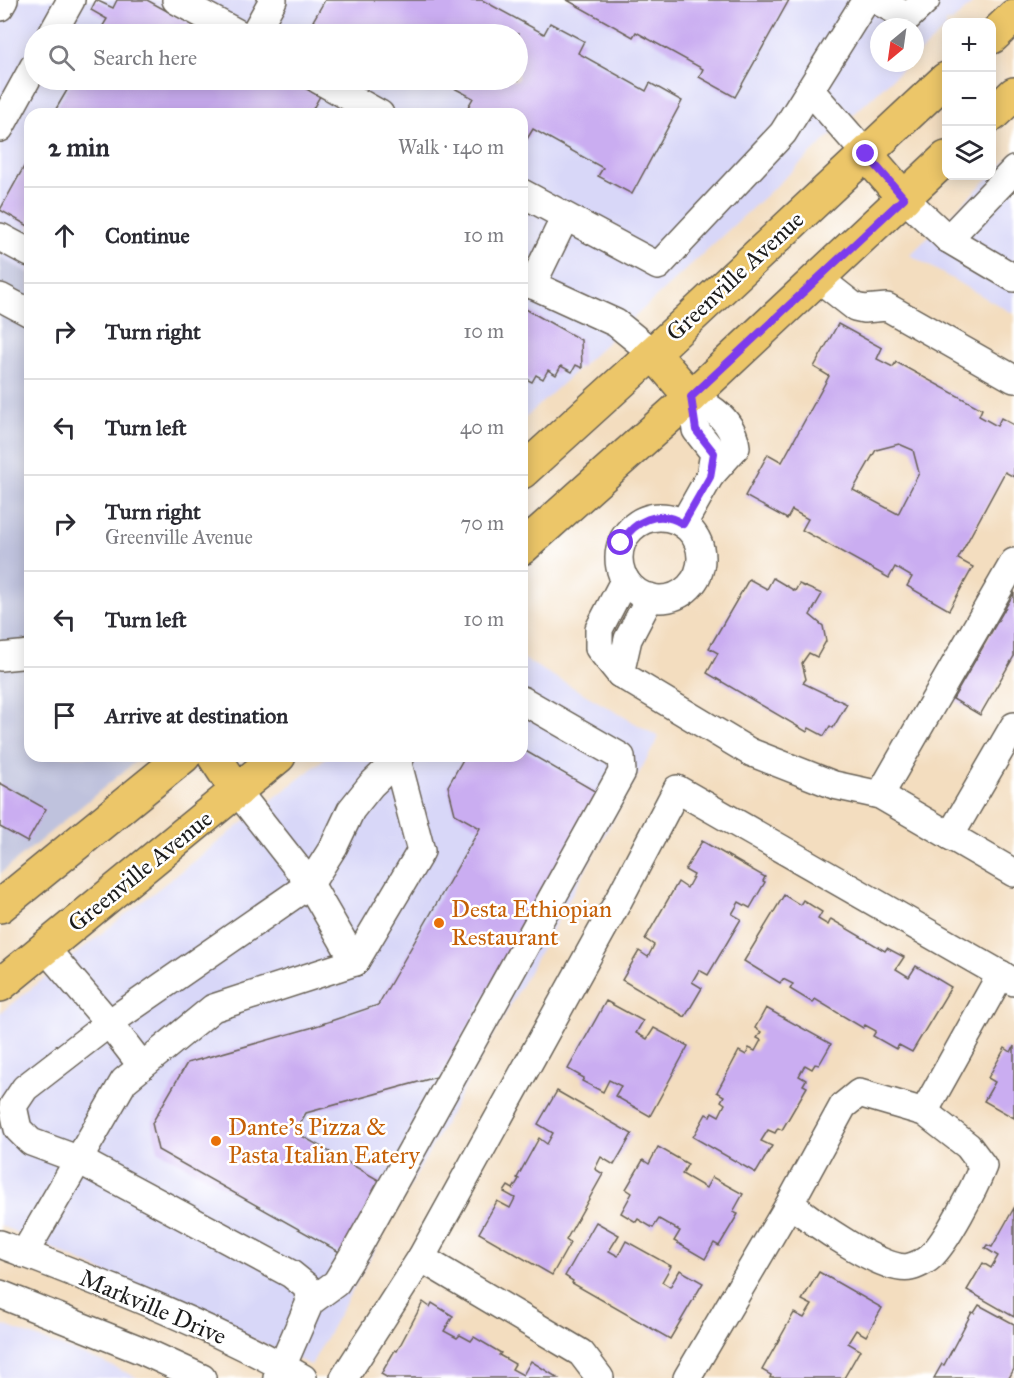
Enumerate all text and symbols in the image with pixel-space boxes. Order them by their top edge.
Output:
north arrow [870,18,924,72]
map controls [942,18,996,180]
button: + [942,18,996,72]
search box [24,24,528,90]
icon: search [45,41,78,74]
text: Search here [93,44,197,71]
button: − [942,72,996,126]
button: layers [942,126,996,180]
text: 2 min [48,131,109,163]
text: Walk · 140 m [398,135,504,159]
route end [852,140,878,166]
street label: Greenville Avenue [660,205,810,347]
icon: ahead [48,219,81,252]
text: Continue [105,222,190,249]
text: 10 m [463,223,504,247]
icon: right [48,315,81,348]
text: Turn right [105,318,201,345]
text: 10 m [463,319,504,343]
icon: left [48,411,81,444]
text: Turn left [105,414,187,441]
text: 40 m [460,415,504,439]
text: Turn right [105,498,201,525]
icon: right [48,507,81,540]
text: 70 m [461,511,504,535]
text: Greenville Avenue [105,525,253,549]
route start [607,529,633,555]
icon: left [48,603,81,636]
text: Turn left [105,606,187,633]
text: 10 m [463,607,504,631]
icon: arrive [48,699,81,732]
text: Arrive at destination [105,702,288,729]
street label: Greenville Avenue [62,804,218,938]
place label: Desta Ethiopian Restaurant [451,894,612,952]
marker: Desta Ethiopian Restaurant [432,916,446,930]
place label: Dante's Pizza & Pasta Italian Eatery [228,1112,421,1170]
marker: Dante's Pizza & Pasta Italian Eatery [209,1134,223,1148]
street label: Markville Drive [75,1263,231,1351]

